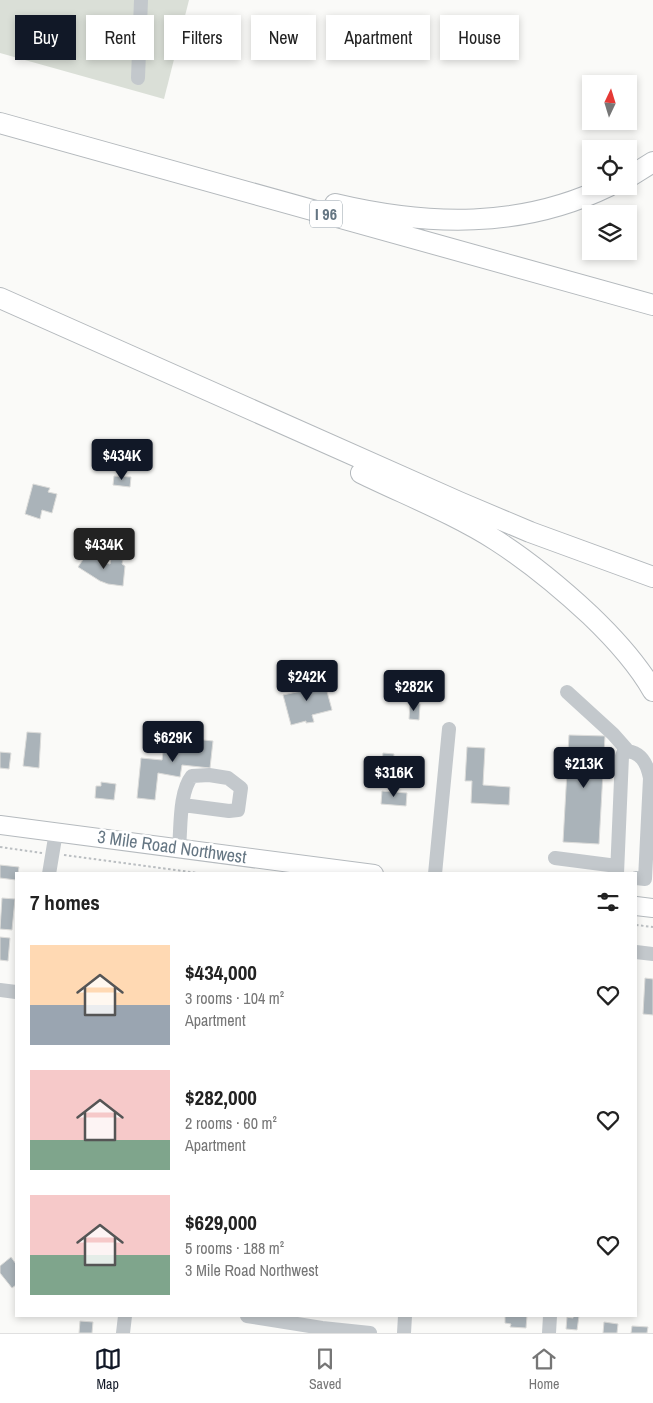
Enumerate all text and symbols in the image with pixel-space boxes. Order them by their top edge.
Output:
chip: Buy [15,15,76,60]
chip: Rent [86,15,154,60]
chip: Filters [164,15,241,60]
chip: New [251,15,316,60]
chip: Apartment [326,15,430,60]
chip: House [440,15,519,60]
north arrow [582,75,638,130]
map controls [582,75,637,260]
button: locate [582,140,637,195]
road number: I 96 [310,200,342,228]
button: layers [582,205,637,260]
pin: $434K [87,438,157,481]
text: $434K [103,444,141,466]
pin: $434K [69,528,139,570]
text: $434K [85,533,123,555]
pin: $242K [272,660,342,702]
text: $242K [288,665,326,687]
pin: $282K [379,670,449,712]
text: $282K [395,675,433,697]
pin: $629K [138,720,208,763]
text: $629K [154,726,192,748]
pin: $213K [549,746,619,789]
text: $213K [565,752,603,774]
pin: $316K [359,756,429,798]
text: $316K [375,761,413,783]
street label: 3 Mile Road Northwest [96,824,248,869]
text: 7 homes [30,888,100,917]
icon: filters [594,888,622,916]
text: $434,000 [185,958,257,987]
icon: home [70,965,130,1025]
icon: heart [594,981,622,1009]
text: 3 rooms · 104 m² [185,987,284,1009]
text: Apartment [185,1009,246,1031]
text: $282,000 [185,1083,257,1112]
icon: home [70,1090,130,1150]
icon: heart [594,1106,622,1134]
text: 2 rooms · 60 m² [185,1112,277,1134]
text: Apartment [185,1134,246,1156]
text: $629,000 [185,1208,257,1237]
icon: home [70,1215,130,1275]
icon: heart [594,1231,622,1259]
text: 5 rooms · 188 m² [185,1237,284,1259]
text: 3 Mile Road Northwest [185,1259,318,1281]
tab: Map [94,1345,122,1393]
tab: Saved [309,1345,341,1393]
tab: Home [529,1345,559,1393]

